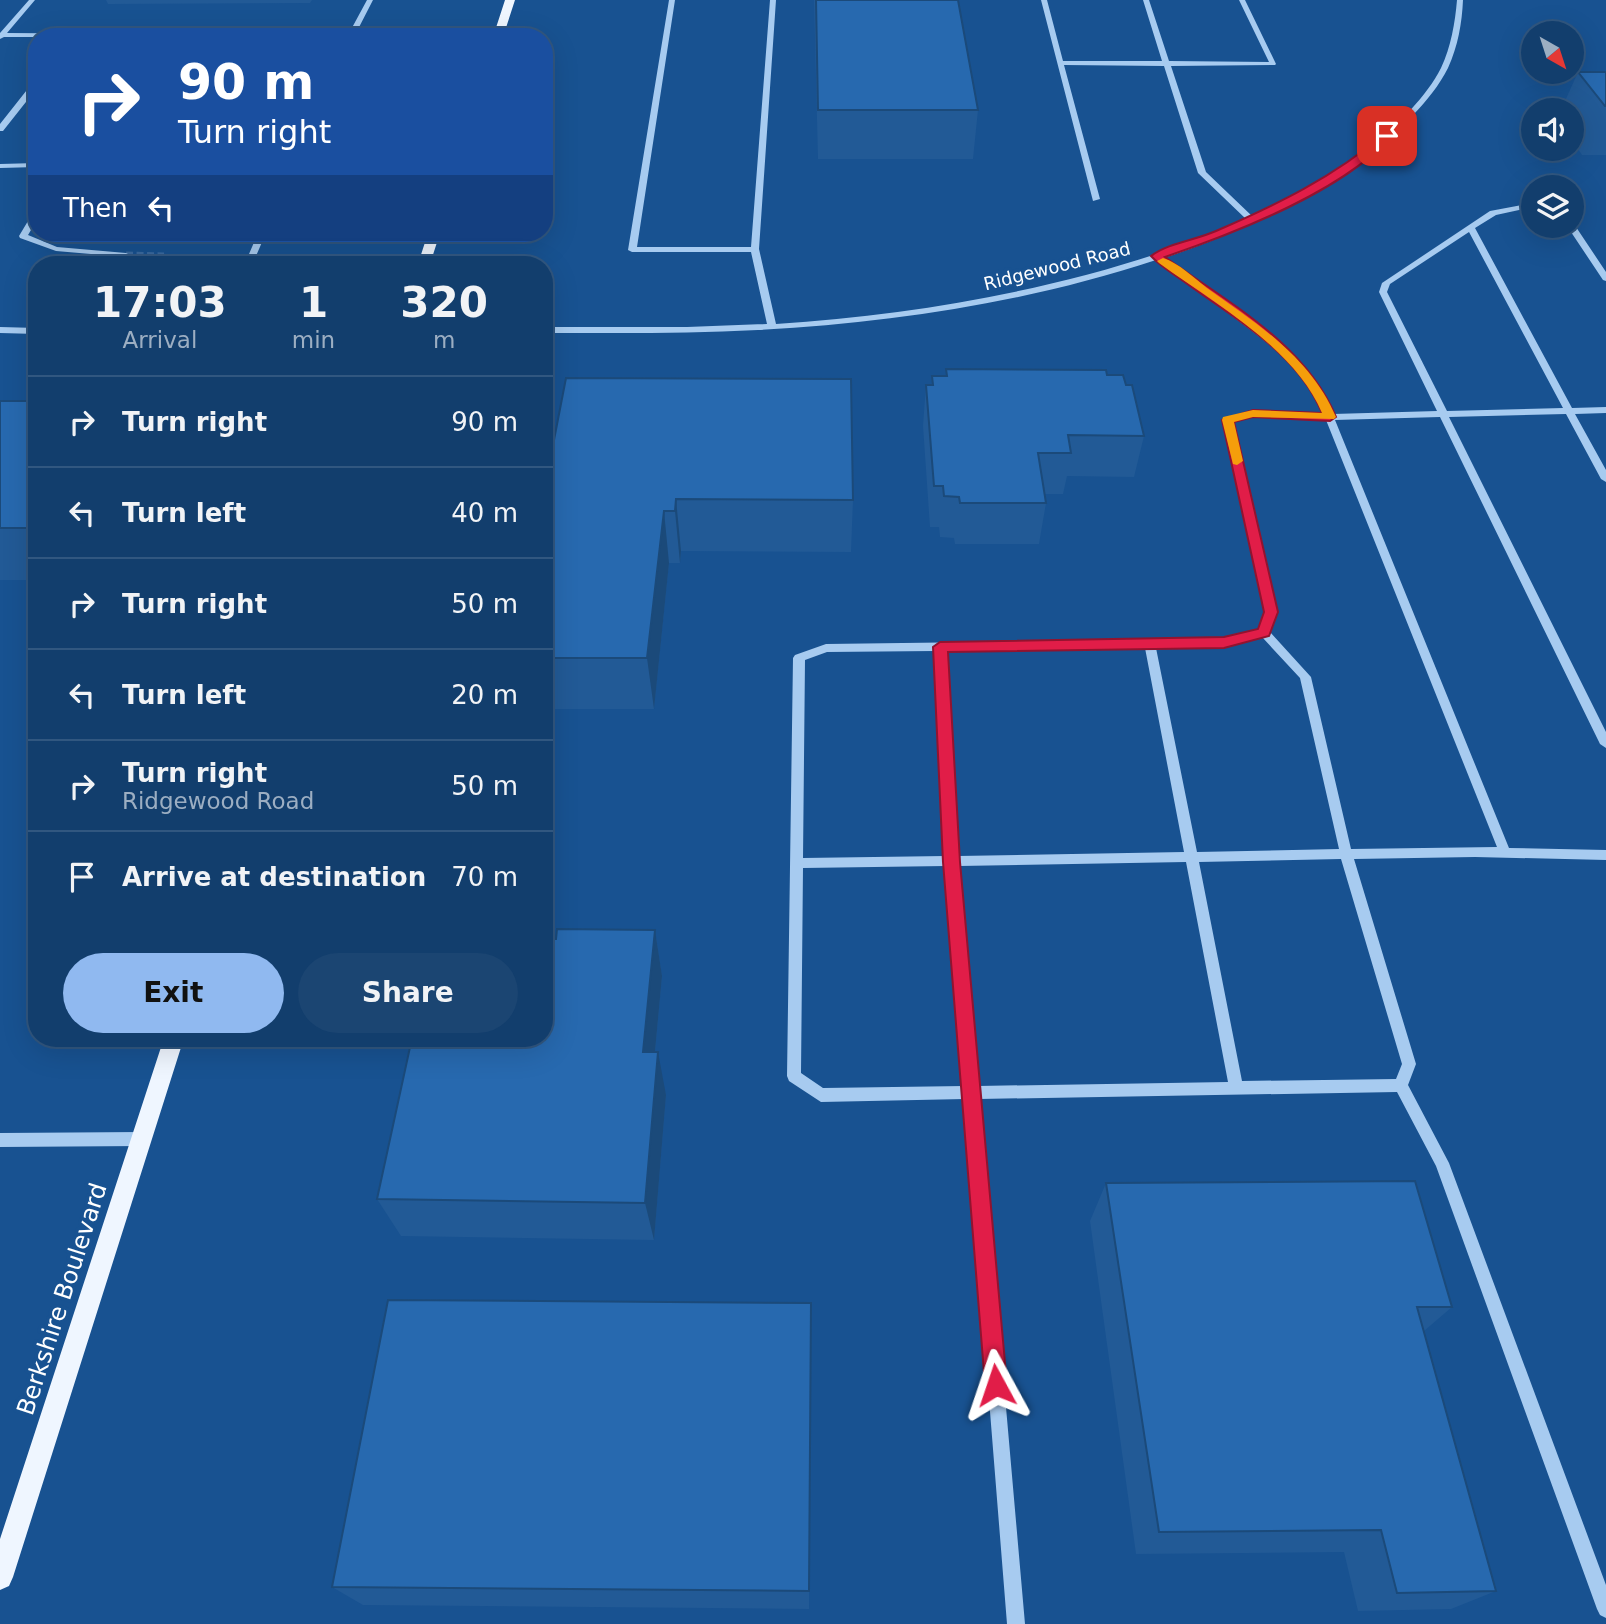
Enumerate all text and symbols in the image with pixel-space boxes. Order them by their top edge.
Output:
north arrow [1521,21,1584,84]
map controls [1521,21,1584,238]
text: 90 m [178,54,314,111]
icon: right [63,56,154,147]
button: sound [1521,98,1584,161]
pin [1357,106,1417,166]
text: Turn right [178,113,331,151]
icon: arrive [1368,117,1406,155]
button: layers [1521,175,1584,238]
icon: left [142,189,180,227]
text: Then [63,193,128,223]
street label: Ridgewood Road [981,238,1133,294]
text: 17:03 [93,278,227,327]
text: 1 [299,278,328,327]
text: 320 [400,278,488,327]
text: Arrival [123,327,197,353]
text: min [292,327,335,353]
text: m [433,327,455,353]
icon: right [63,403,101,441]
text: Turn right [122,407,267,437]
text: 90 m [451,407,518,437]
icon: left [63,494,101,532]
text: Turn left [122,498,246,528]
text: 40 m [451,498,518,528]
icon: right [63,585,101,623]
text: Turn right [122,589,267,619]
text: 50 m [451,589,518,619]
icon: left [63,676,101,714]
text: Turn left [122,680,246,710]
text: 20 m [451,680,518,710]
text: Turn right [122,758,267,788]
icon: right [63,767,101,805]
text: 50 m [451,771,518,801]
text: Ridgewood Road [122,788,314,814]
icon: arrive [63,858,101,896]
text: Arrive at destination [122,862,426,892]
text: 70 m [451,862,518,892]
button: Exit [63,953,284,1033]
button: Share [298,953,518,1033]
street label: Berkshire Boulevard [11,1179,113,1419]
position arrow [959,1348,1033,1422]

